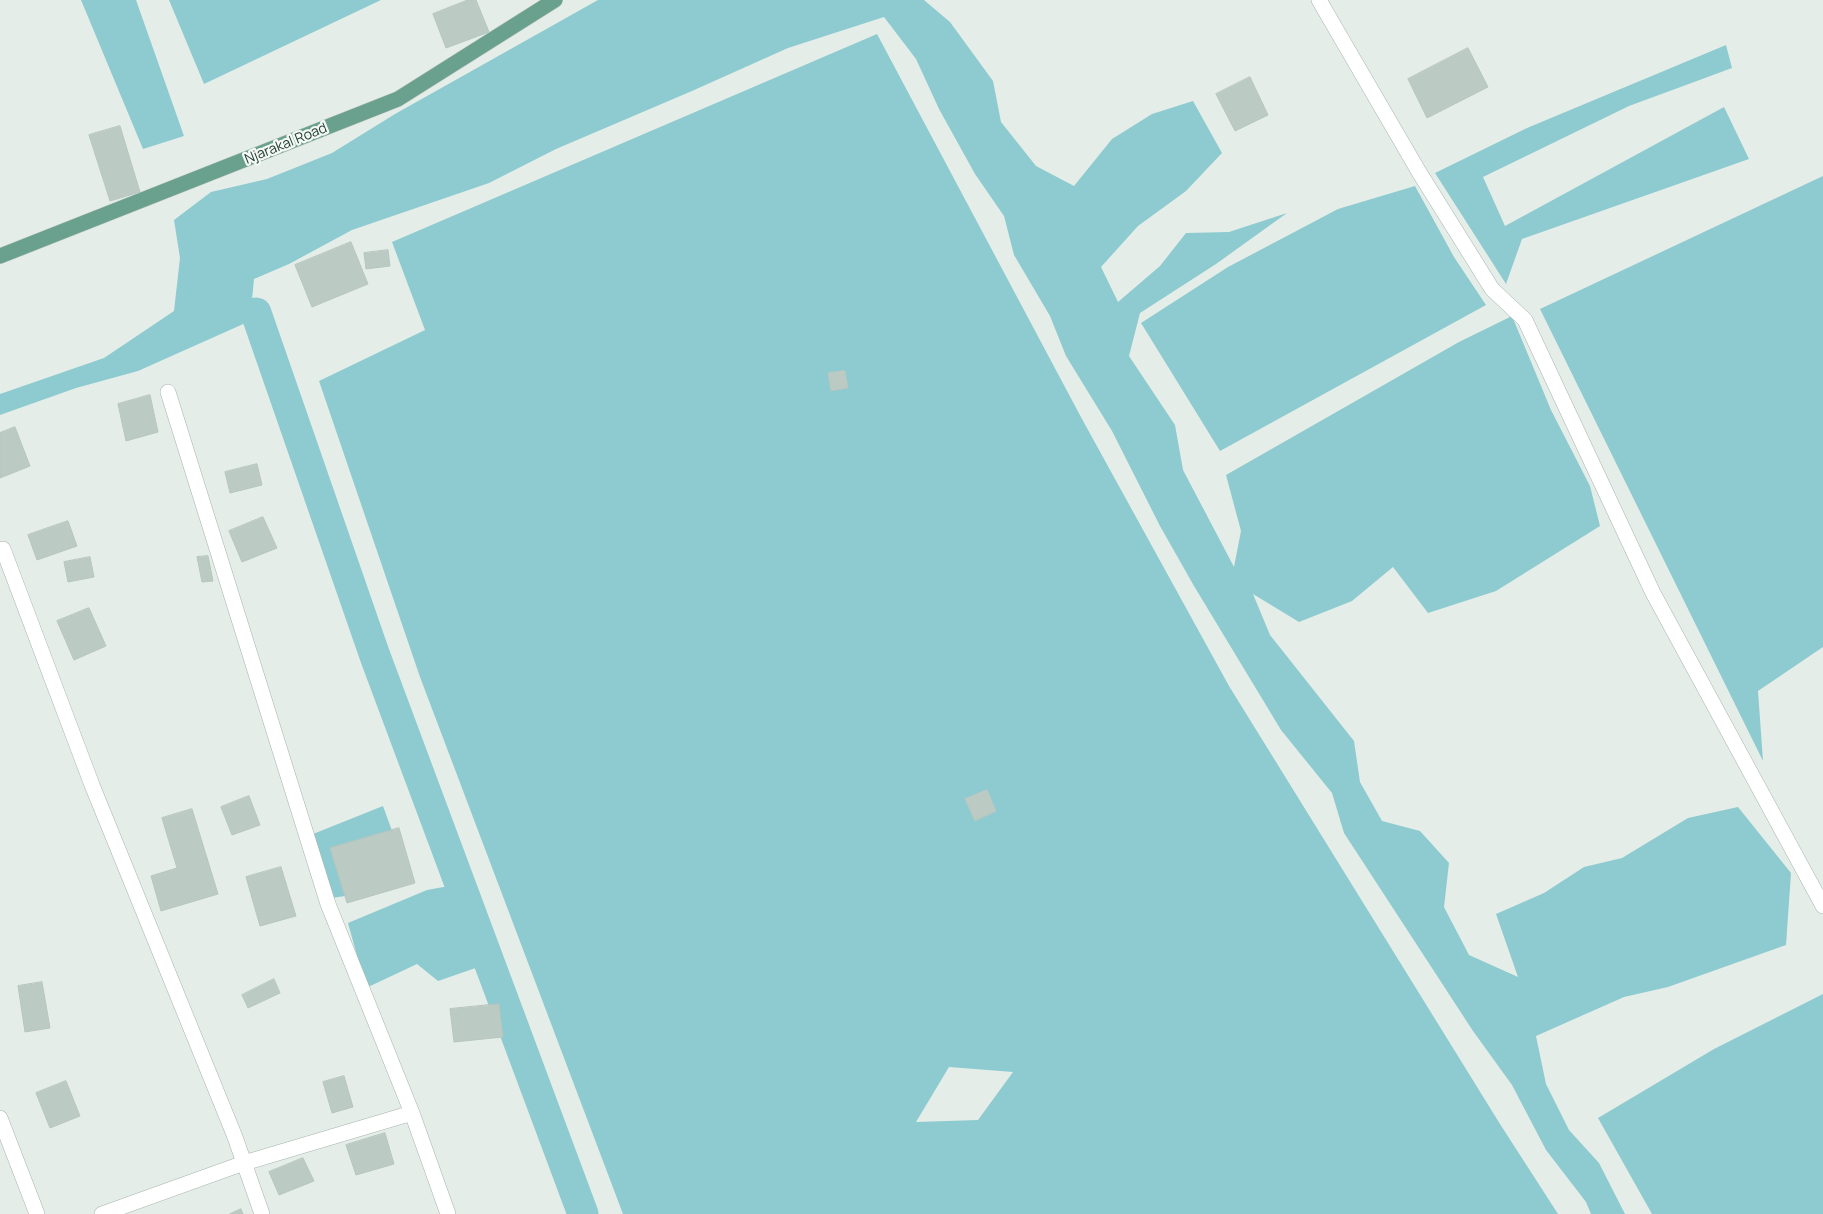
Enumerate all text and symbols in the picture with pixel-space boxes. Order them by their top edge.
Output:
street label: Njarakal Road [242,120,330,168]

